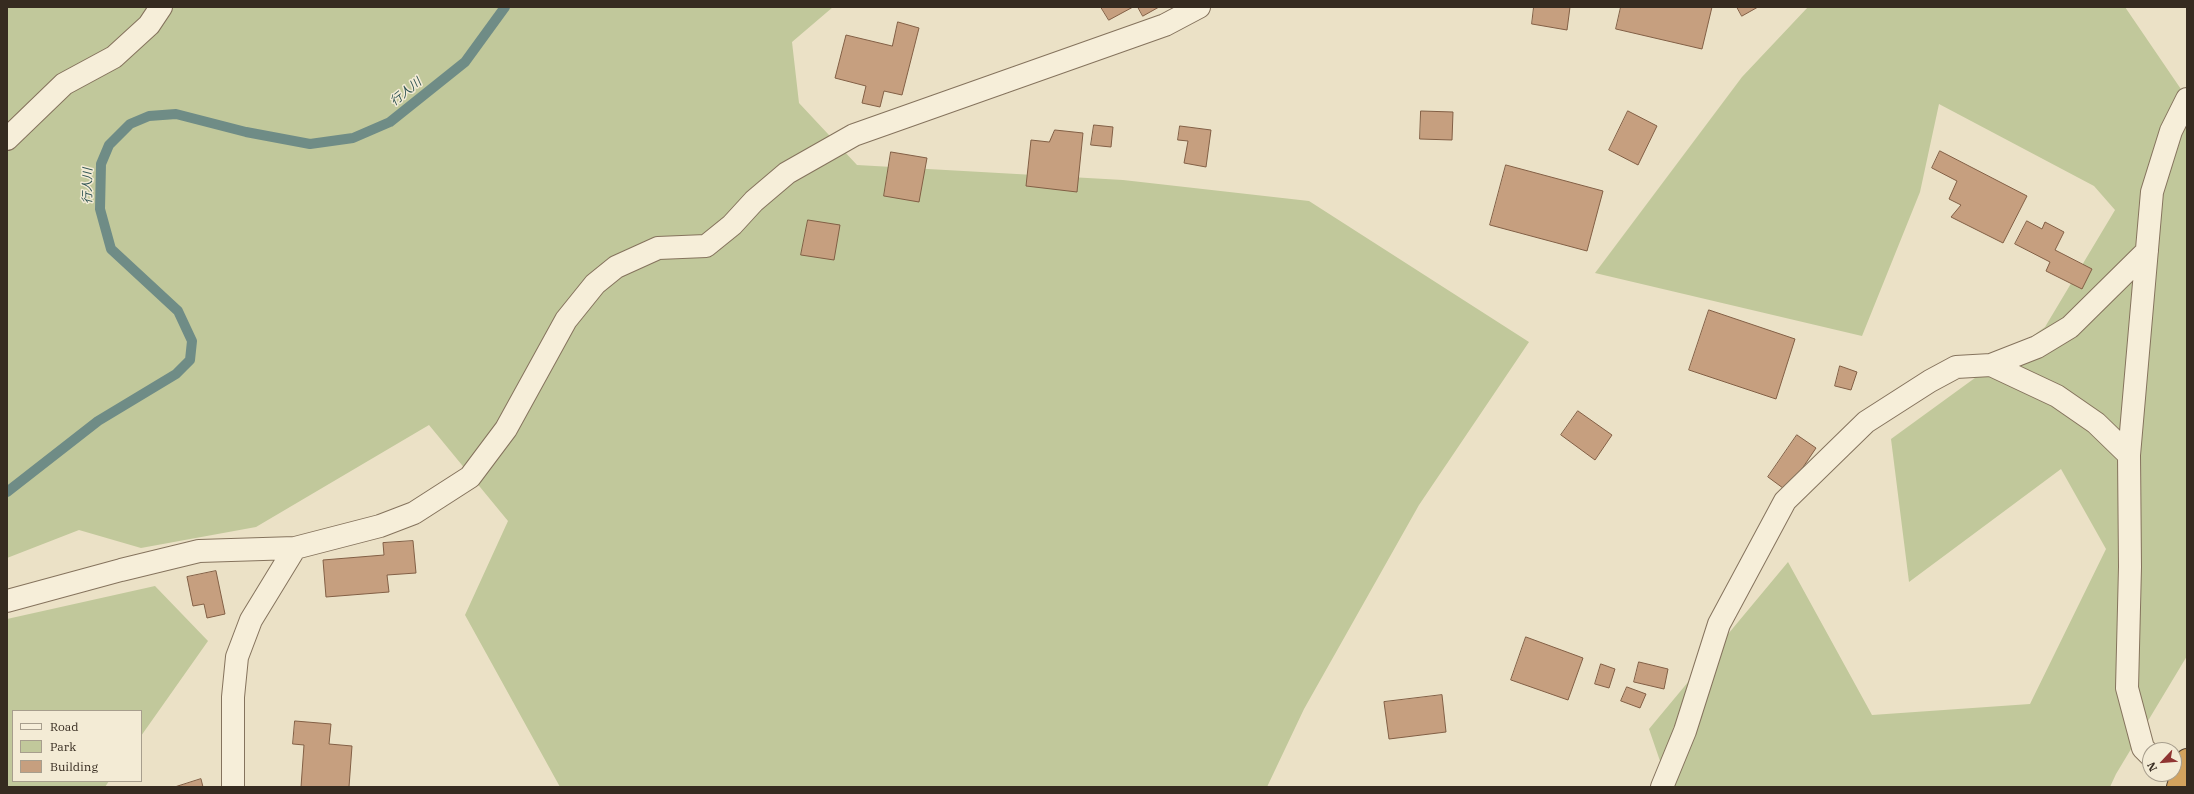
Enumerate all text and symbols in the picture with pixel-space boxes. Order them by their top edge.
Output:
water label: 行人川 [387,75,425,109]
water label: 行人川 [80,168,96,204]
legend [12,710,142,782]
text: Road [50,719,79,734]
text: Park [50,739,76,754]
north arrow [2142,742,2182,782]
text: Building [50,759,98,774]
text: N [2144,760,2160,774]

